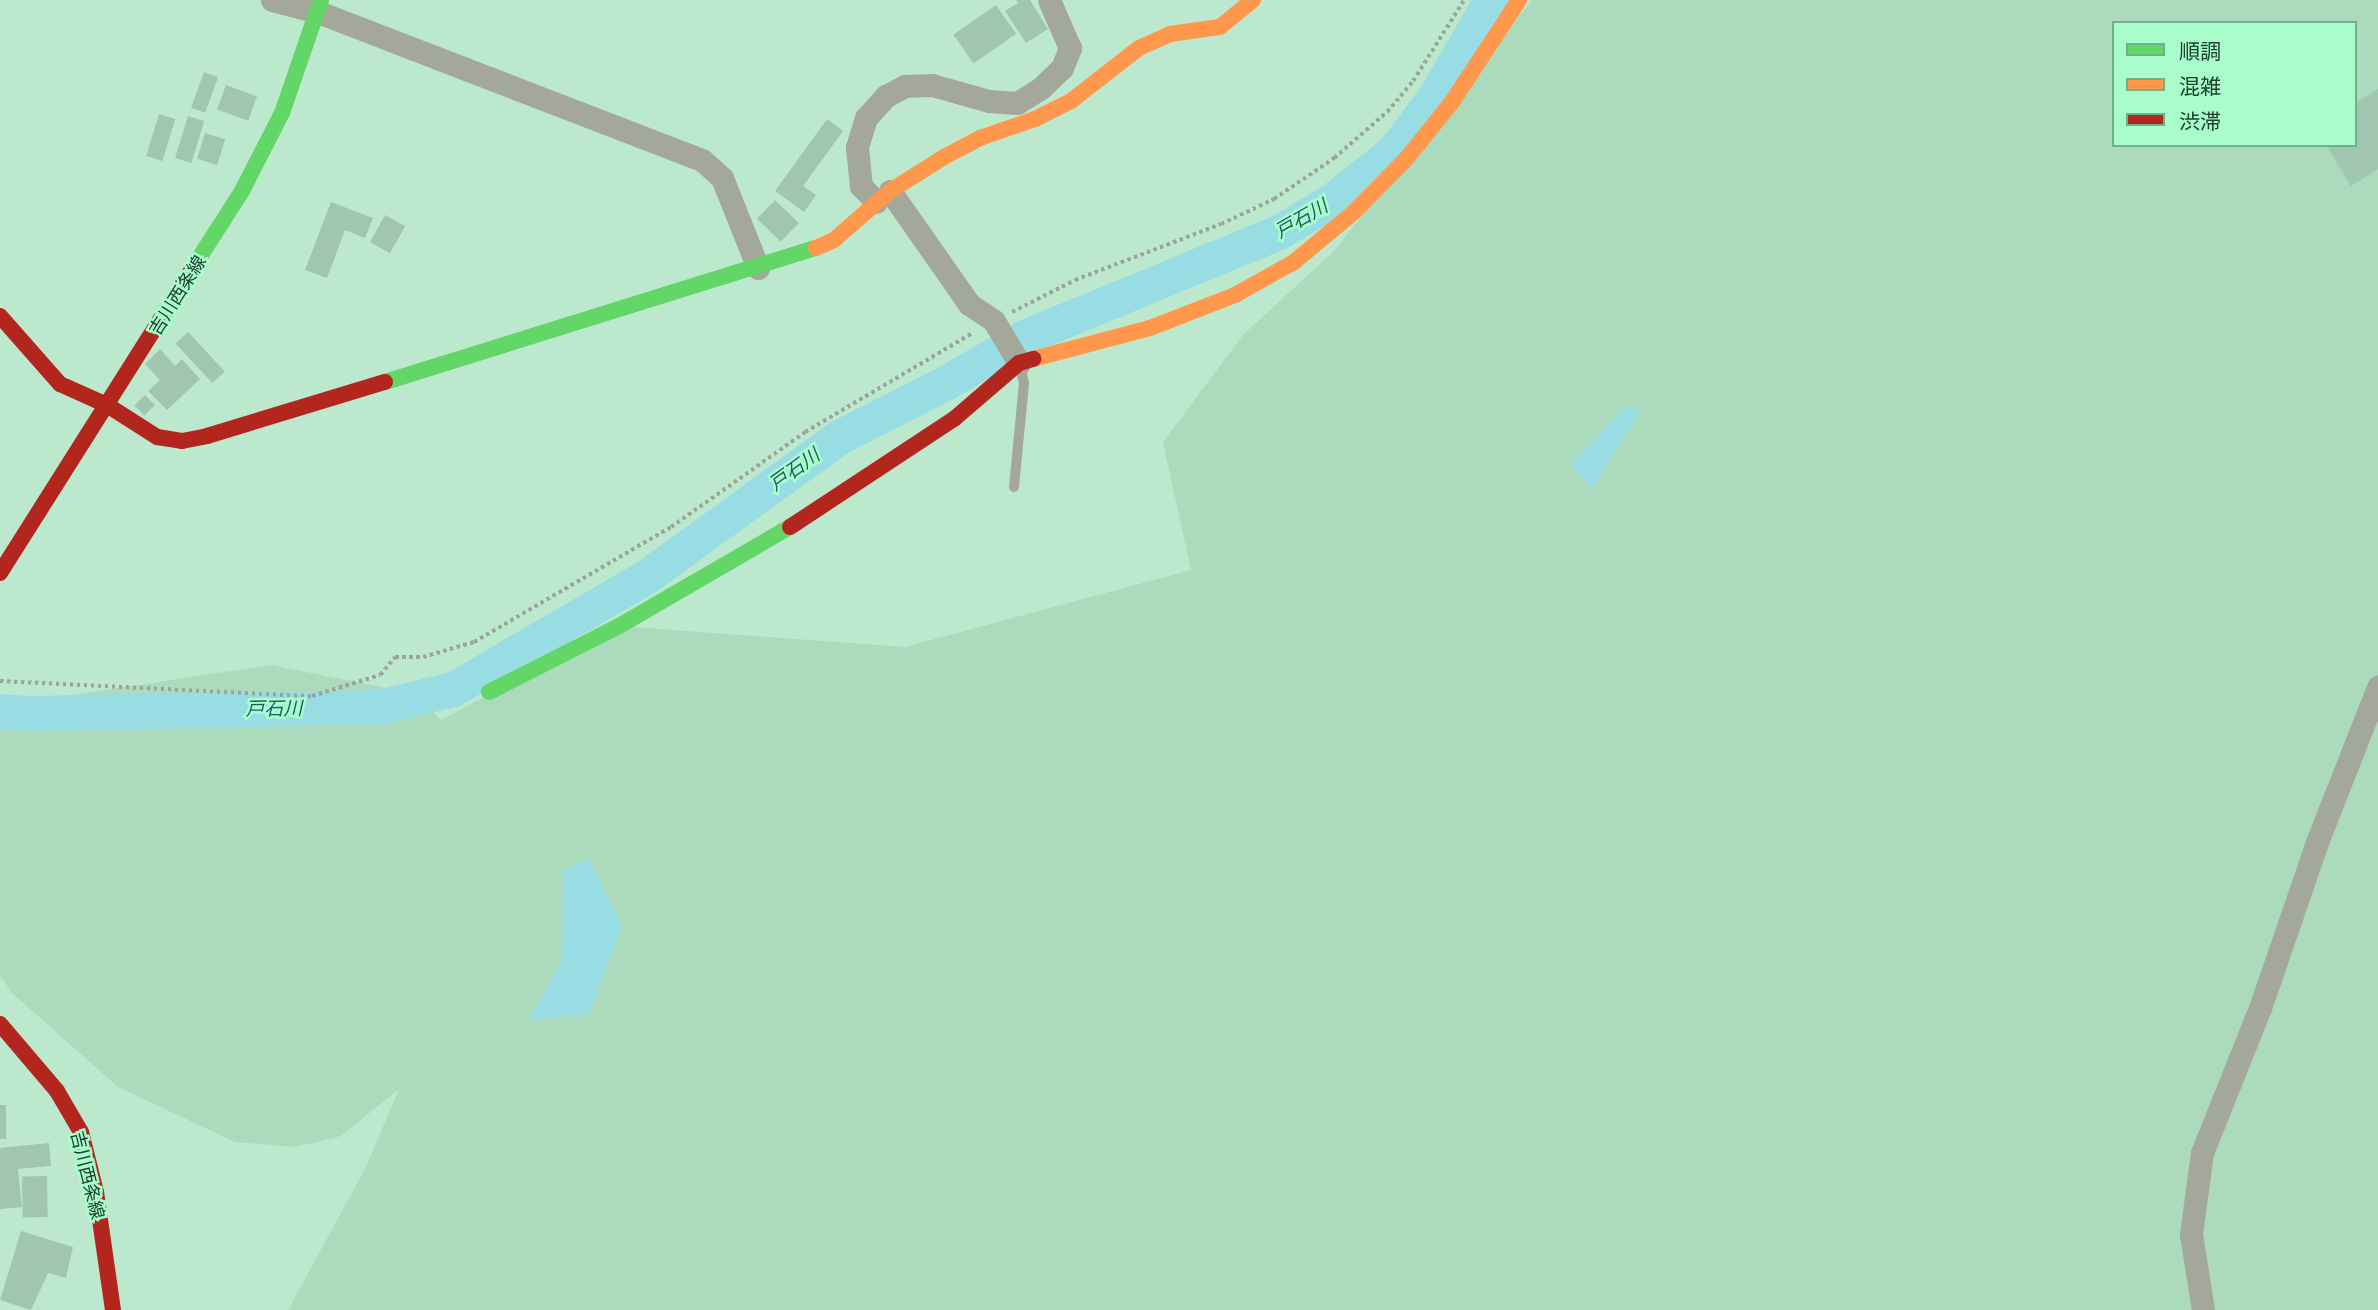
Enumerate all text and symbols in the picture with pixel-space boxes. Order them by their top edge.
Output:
legend [2112,21,2357,147]
text: 順調 [2179,38,2221,63]
text: 混雑 [2179,73,2221,98]
text: 渋滞 [2179,108,2221,133]
water label: 戸石川 [1271,194,1331,242]
street label: 吉川西条線 [144,251,210,339]
water label: 戸石川 [764,443,824,495]
water label: 戸石川 [245,696,303,720]
street label: 吉川西条線 [67,1129,109,1221]

